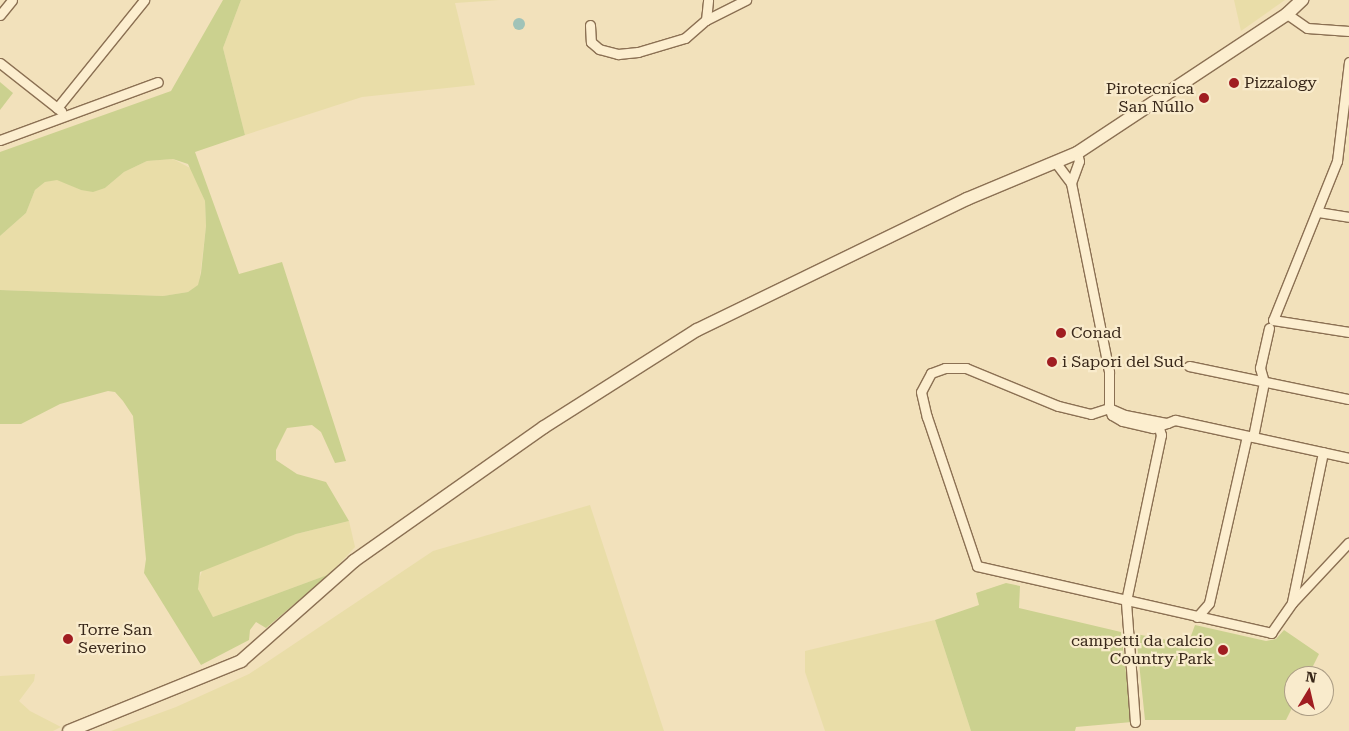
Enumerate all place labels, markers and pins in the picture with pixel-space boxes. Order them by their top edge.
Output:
place label: Pizzalogy [1244,73,1317,93]
marker: Pizzalogy [1228,77,1240,89]
place label: Pirotecnica San Nullo [1106,79,1194,117]
marker: Pirotecnica San Nullo [1198,92,1210,104]
place label: Conad [1071,323,1121,343]
marker: Conad [1055,327,1067,339]
place label: i Sapori del Sud [1062,352,1184,372]
marker: i Sapori del Sud [1046,356,1058,368]
place label: Torre San Severino [78,620,152,658]
place label: campetti da calcio Country Park [1071,631,1213,669]
marker: Torre San Severino [62,633,74,645]
marker: campetti da calcio Country Park [1217,644,1229,656]

